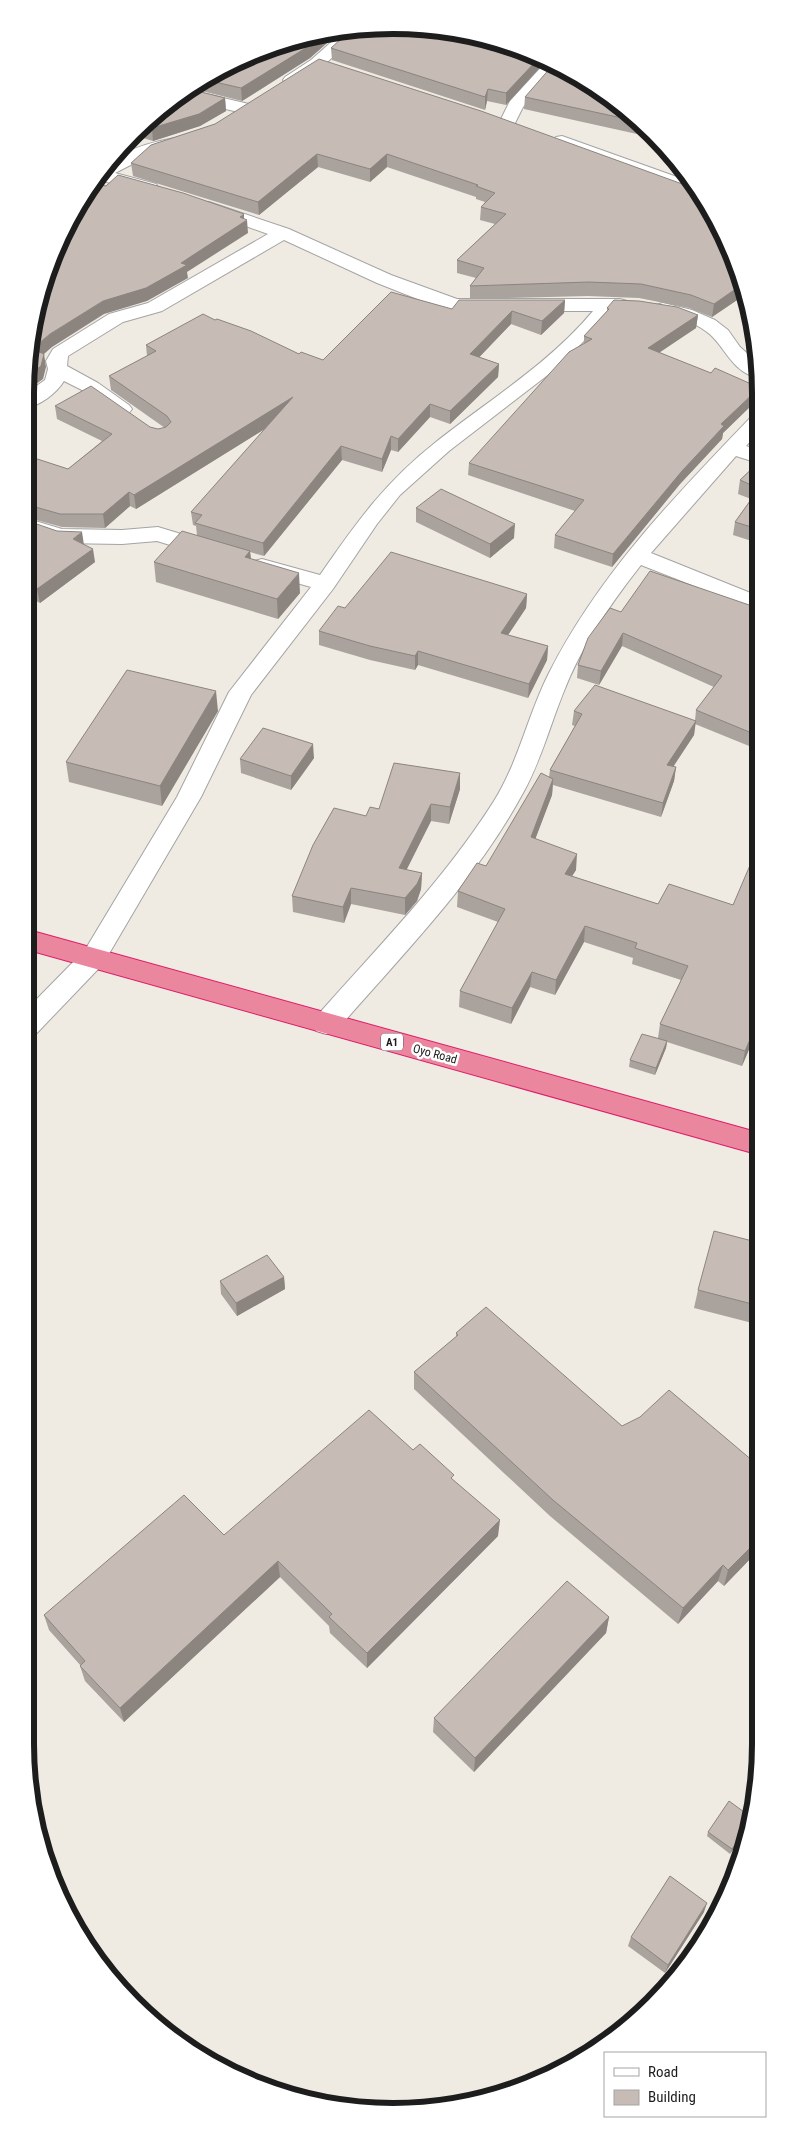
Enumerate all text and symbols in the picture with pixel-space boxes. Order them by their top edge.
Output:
road number: A1 [381,1034,403,1050]
street label: Oyo Road [411,1041,459,1067]
legend [604,2052,766,2117]
text: Road [648,2063,678,2081]
text: Building [648,2088,696,2106]

